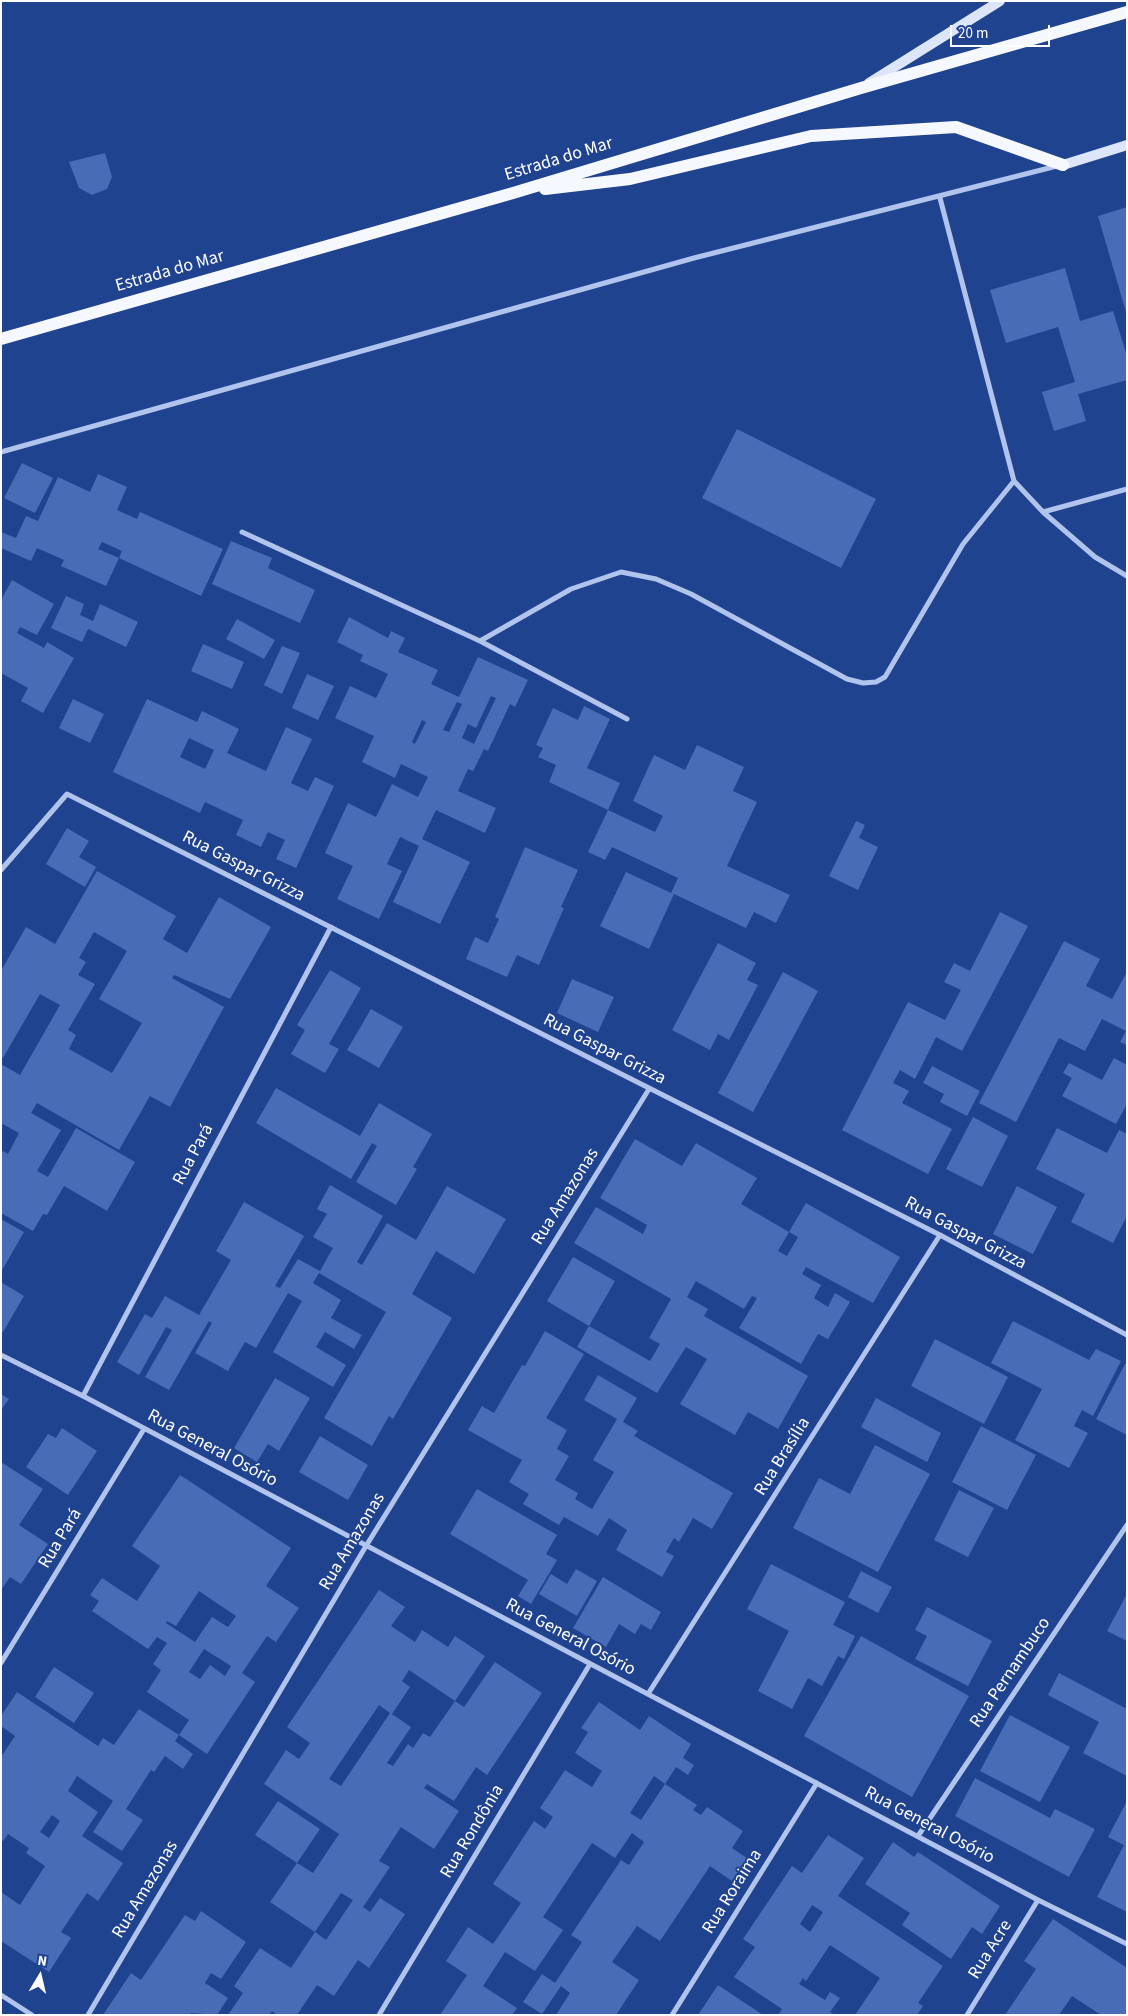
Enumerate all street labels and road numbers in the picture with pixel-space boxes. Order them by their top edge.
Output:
street label: Estrada do Mar [502,133,616,187]
street label: Estrada do Mar [113,246,227,298]
street label: Rua Gaspar Grizza [178,827,308,907]
street label: Rua Gaspar Grizza [539,1010,669,1090]
street label: Rua Pará [169,1121,219,1189]
street label: Rua Amazonas [528,1145,604,1249]
street label: Rua Gaspar Grizza [900,1193,1030,1275]
street label: Rua General Osório [143,1406,281,1492]
street label: Rua Brasília [750,1414,816,1500]
street label: Rua Amazonas [315,1489,391,1595]
street label: Rua Pará [35,1505,87,1573]
street label: Rua General Osório [501,1595,639,1681]
street label: Rua Pernambuco [966,1614,1056,1732]
street label: Rua Rondônia [437,1781,509,1883]
street label: Rua General Osório [860,1783,998,1869]
street label: Rua Amazonas [108,1837,184,1943]
street label: Rua Roraima [698,1846,768,1938]
street label: Rua Acre [964,1916,1018,1984]

